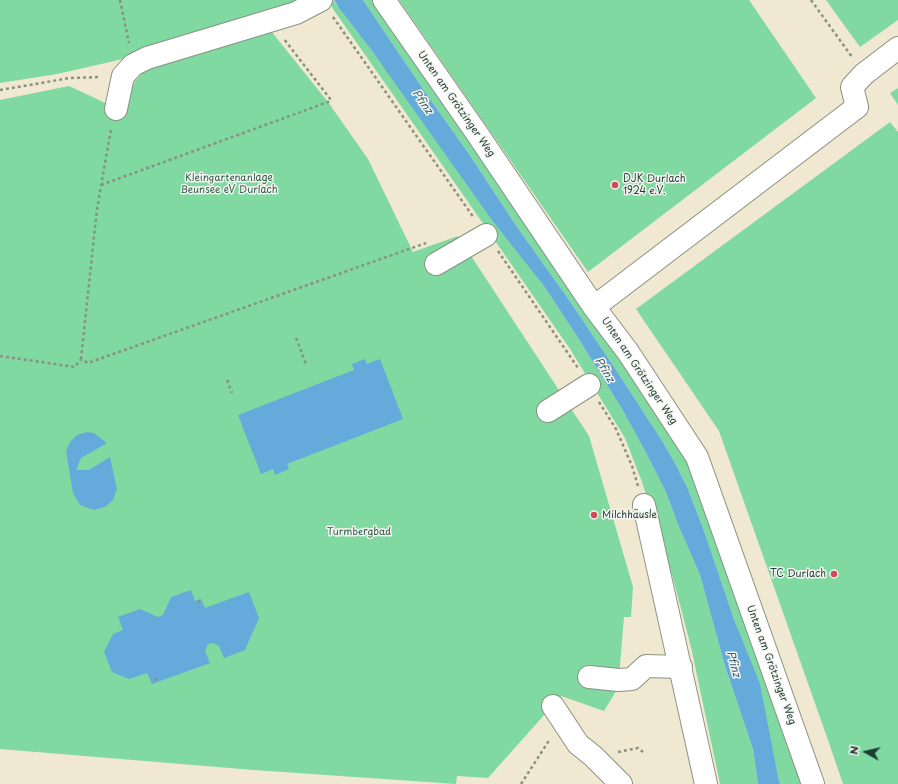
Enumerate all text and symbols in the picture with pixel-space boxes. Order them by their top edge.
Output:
street label: Unten am Grötzinger Weg [415,49,497,159]
water label: Pfinz [409,87,435,117]
park label: Kleingartenanlage Beunsee eV Durlach [180,172,278,196]
place label: DJK Durlach 1924 e.V. [623,173,686,196]
marker: DJK Durlach 1924 e.V. [610,180,620,190]
street label: Unten am Grötzinger Weg [599,315,679,427]
water label: Pfinz [591,355,617,385]
place label: Milchhäusle [602,509,657,521]
marker: Milchhäusle [589,510,599,520]
park label: Turmbergbad [327,526,391,538]
place label: TC Durlach [770,568,826,580]
marker: TC Durlach [829,569,839,579]
street label: Unten am Grötzinger Weg [744,603,798,727]
water label: Pfinz [723,649,743,679]
north arrow [846,732,886,772]
text: N [845,745,863,756]

